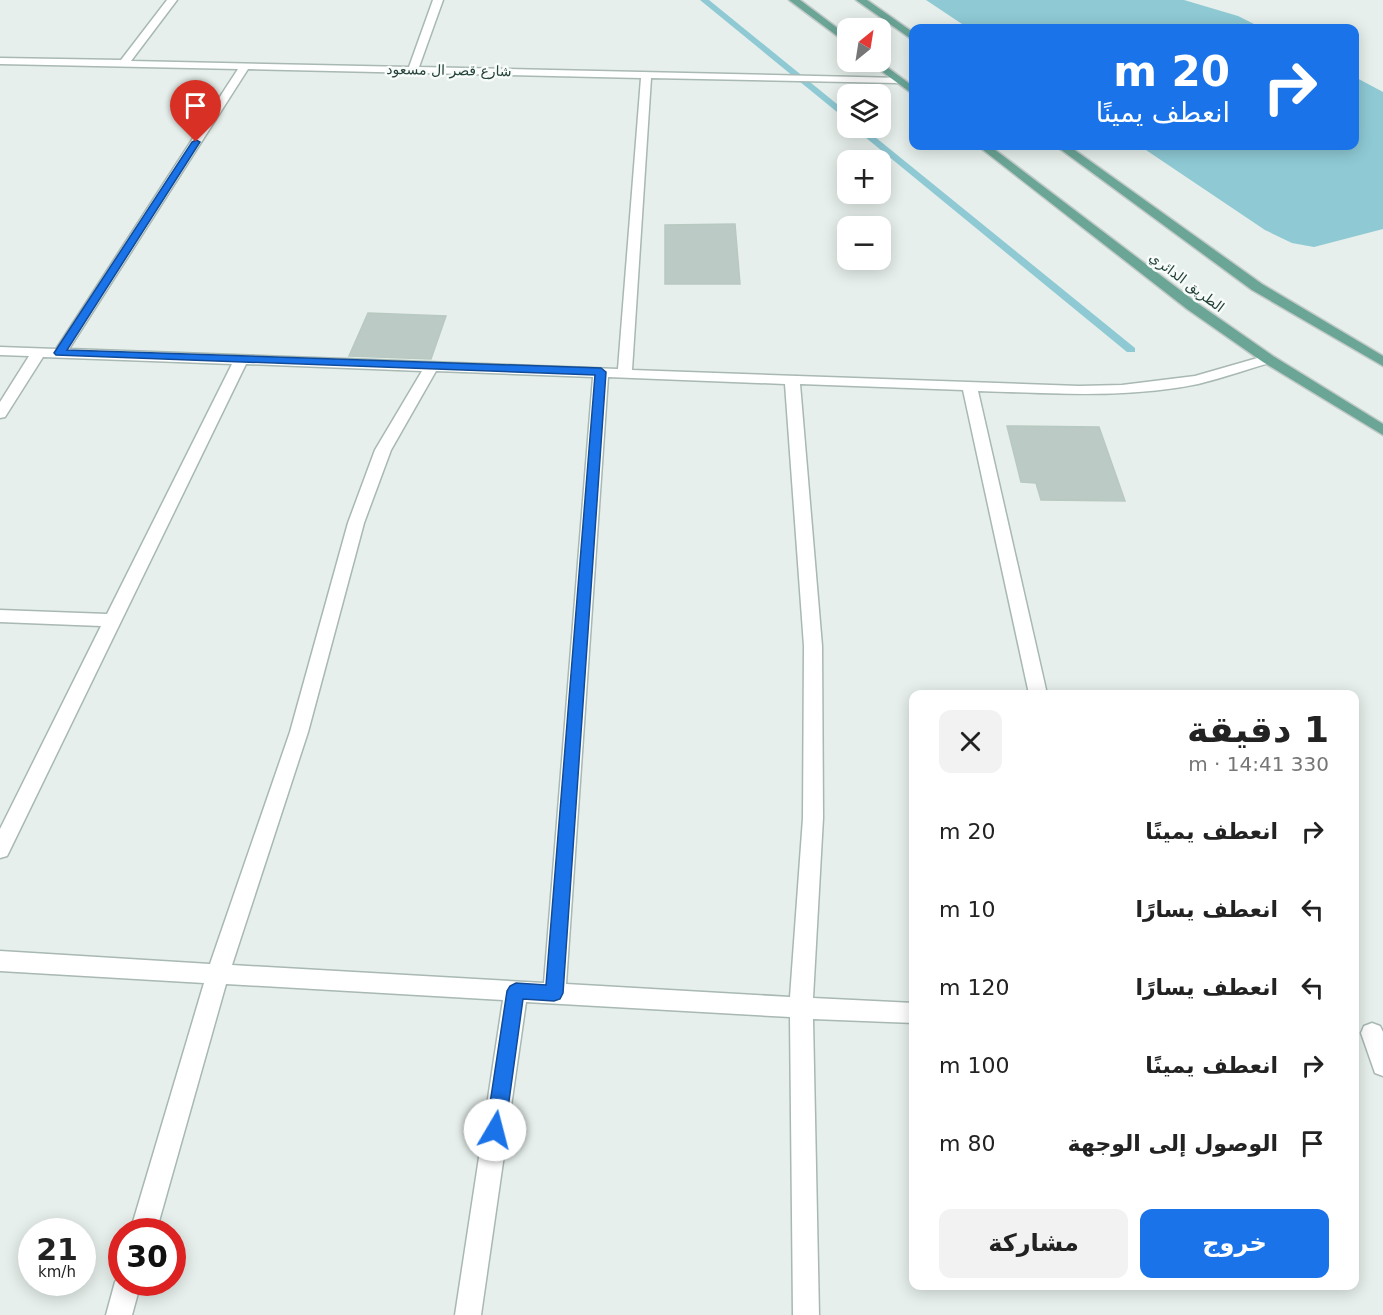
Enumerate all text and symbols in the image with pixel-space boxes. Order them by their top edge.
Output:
north arrow [837,18,891,72]
map controls [837,18,891,270]
text: 20 m [1113,47,1230,96]
icon: right [1251,48,1329,126]
street label: شارع قصر ال مسعود [386,61,512,80]
pin [170,80,221,142]
button: layers [837,84,891,138]
icon: arrive [179,89,212,122]
text: انعطف يمينًا [1096,97,1230,128]
button: + [837,150,891,204]
button: − [837,216,891,270]
street label: الطريق الدائري [1146,249,1227,316]
text: 1 دقيقة [1187,709,1329,750]
button: close [939,710,1002,773]
text: 330 m · 14:41 [1188,752,1329,776]
icon: right [1296,815,1329,848]
text: 20 m [939,819,995,844]
text: انعطف يمينًا [1145,819,1278,844]
icon: left [1296,893,1329,926]
text: 10 m [939,897,995,922]
text: انعطف يسارًا [1135,897,1278,922]
icon: left [1296,971,1329,1004]
text: 120 m [939,975,1009,1000]
text: انعطف يسارًا [1135,975,1278,1000]
icon: right [1296,1049,1329,1082]
text: 100 m [939,1053,1009,1078]
text: انعطف يمينًا [1145,1053,1278,1078]
position arrow [463,1098,527,1162]
icon: arrive [1296,1127,1329,1160]
text: 80 m [939,1131,995,1156]
text: الوصول إلى الوجهة [1068,1131,1278,1156]
button: مشاركة [939,1209,1128,1278]
button: خروج [1140,1209,1329,1278]
speed limit sign: 30 [108,1218,186,1296]
text: 21 [36,1232,78,1267]
text: km/h [38,1263,76,1281]

